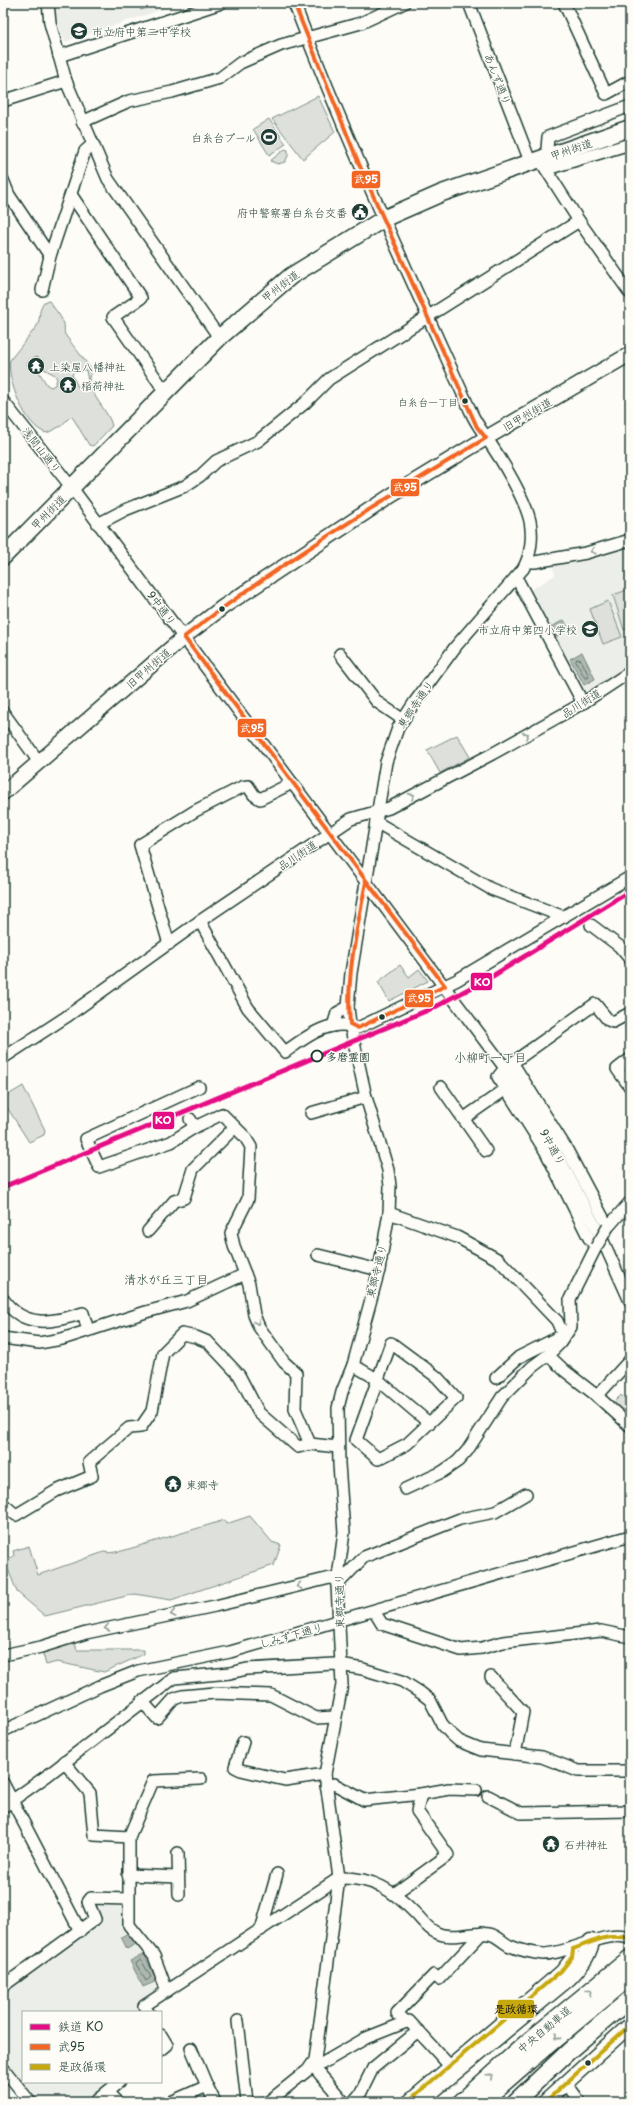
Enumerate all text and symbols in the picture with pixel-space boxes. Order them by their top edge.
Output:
school or university icon: 市立府中第二中学校 [69,21,89,41]
place label: 市立府中第二中学校 [92,23,191,40]
street label: あんず通り [480,50,516,108]
sports icon: 白糸台プール [259,127,279,147]
place label: 白糸台プール [191,129,256,146]
street label: 甲州街道 [547,134,595,164]
line badge: 武95 [351,170,381,189]
text: 武95 [354,170,378,187]
public building icon: 府中警察署白糸台交番 [350,202,370,222]
place label: 府中警察署白糸台交番 [237,204,347,221]
street label: 甲州街道 [257,266,303,306]
temple icon: 上染屋八幡神社 [26,356,46,376]
place label: 上染屋八幡神社 [49,358,126,375]
temple icon: 稲荷神社 [58,375,78,395]
place label: 稲荷神社 [81,377,125,394]
street label: 旧甲州街道 [499,393,555,435]
place label: 白糸台一丁目 [398,394,458,409]
marker: 白糸台一丁目 [460,396,470,406]
street label: 浅間山通り [18,423,66,477]
line badge: 武95 [390,478,420,497]
text: 武95 [393,478,417,495]
street label: 甲州街道 [26,490,70,534]
one-way arrow [589,546,596,555]
street label: 9中通り [143,587,181,629]
unlabelled marker [217,604,227,614]
school or university icon: 市立府中第四小学校 [580,619,600,639]
place label: 市立府中第四小学校 [478,621,577,638]
street label: 旧甲州街道 [122,644,174,692]
street label: 東郷寺通り [393,676,437,732]
street label: 品川街道 [558,684,604,722]
line badge: 武95 [237,718,267,738]
text: 武95 [240,719,264,736]
one-way arrow [522,732,529,739]
one-way arrow [407,793,415,801]
street label: 品川街道 [274,836,320,874]
line badge: KO [470,972,493,991]
text: KO [474,973,490,990]
line badge: 武95 [404,989,434,1008]
text: 武95 [407,989,431,1006]
unlabelled marker [377,1012,387,1022]
place label: 多磨霊園 [326,1048,370,1065]
district label: 小柳町一丁目 [454,1048,526,1066]
marker: 多磨霊園 [310,1049,324,1063]
line badge: KO [152,1111,175,1130]
text: KO [155,1111,171,1128]
street label: 9中通り [536,1126,570,1168]
street label: 東郷寺通り [361,1242,391,1300]
district label: 清水が丘三丁目 [124,1270,208,1288]
one-way arrow [252,1319,260,1326]
temple icon: 東郷寺 [163,1474,183,1494]
place label: 東郷寺 [186,1476,219,1493]
street label: 東郷寺通り [330,1573,348,1629]
one-way arrow [296,1581,303,1590]
one-way arrow [169,1609,176,1618]
street label: しみず下通り [257,1618,325,1652]
one-way arrow [104,1623,110,1631]
temple icon: 石井神社 [541,1834,561,1854]
place label: 石井神社 [564,1836,608,1853]
one-way arrow [584,1989,592,1996]
line badge: 是政循環 [497,1999,535,2019]
text: 是政循環 [494,2000,539,2017]
street label: 中央自動車道 [513,2001,575,2057]
legend [22,2011,162,2083]
text: 鉄道 KO [58,2017,103,2035]
one-way arrow [554,2033,561,2040]
text: 武95 [58,2037,85,2055]
text: 是政循環 [58,2057,106,2075]
unlabelled marker [583,2058,593,2068]
one-way arrow [485,2073,493,2080]

